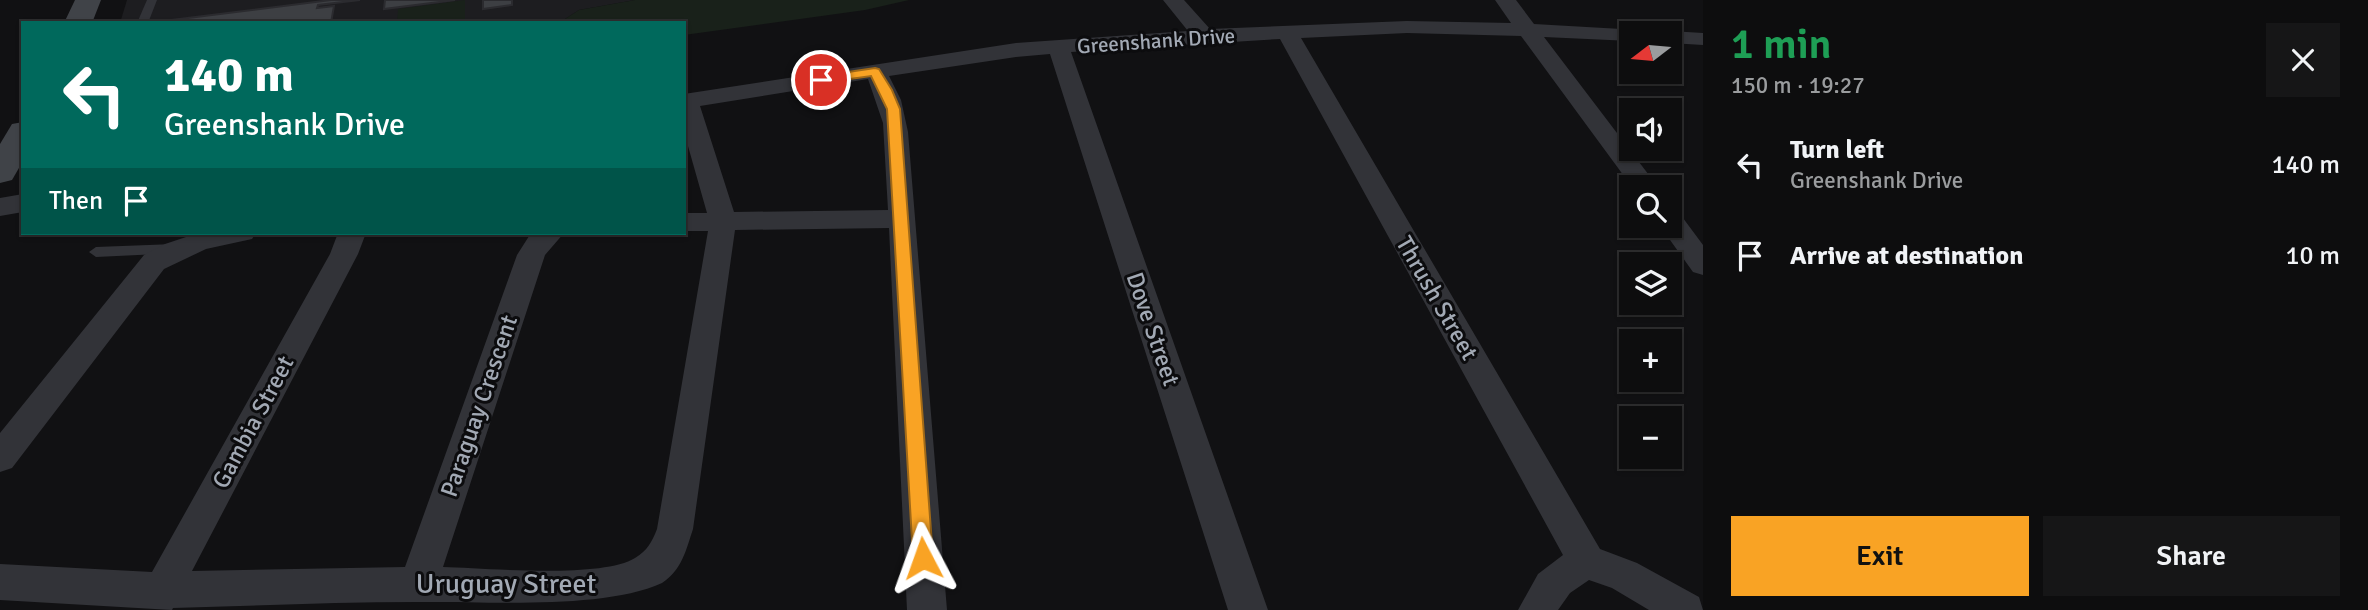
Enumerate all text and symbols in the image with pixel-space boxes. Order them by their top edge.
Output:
text: 1 min [1731,19,1832,70]
north arrow [1619,21,1682,84]
map controls [1619,21,1682,469]
street label: Greenshank Drive [1076,23,1236,59]
button: close [2266,23,2340,97]
text: 140 m [164,45,294,105]
icon: left [49,49,140,140]
pin [791,50,851,110]
icon: arrive [802,61,840,99]
text: 150 m · 19:27 [1731,71,1865,100]
button: sound [1619,98,1682,161]
text: Greenshank Drive [164,105,405,144]
text: Turn left [1790,134,1884,166]
icon: left [1731,146,1769,184]
text: 140 m [2271,149,2340,181]
text: Greenshank Drive [1790,166,1963,195]
button: search [1619,175,1682,238]
icon: arrive [117,182,155,220]
text: Then [49,185,103,217]
street label: Thrush Street [1389,231,1485,365]
icon: arrive [1731,237,1769,275]
text: Arrive at destination [1790,240,2023,272]
text: 10 m [2285,240,2340,272]
button: layers [1619,252,1682,315]
street label: Dove Street [1120,268,1186,390]
street label: Paraguay Crescent [434,311,524,501]
button: + [1619,329,1682,392]
street label: Gambia Street [206,351,300,493]
button: − [1619,406,1682,469]
button: Exit [1731,516,2029,596]
button: Share [2043,516,2340,596]
position arrow [886,521,960,595]
street label: Uruguay Street [416,567,596,601]

